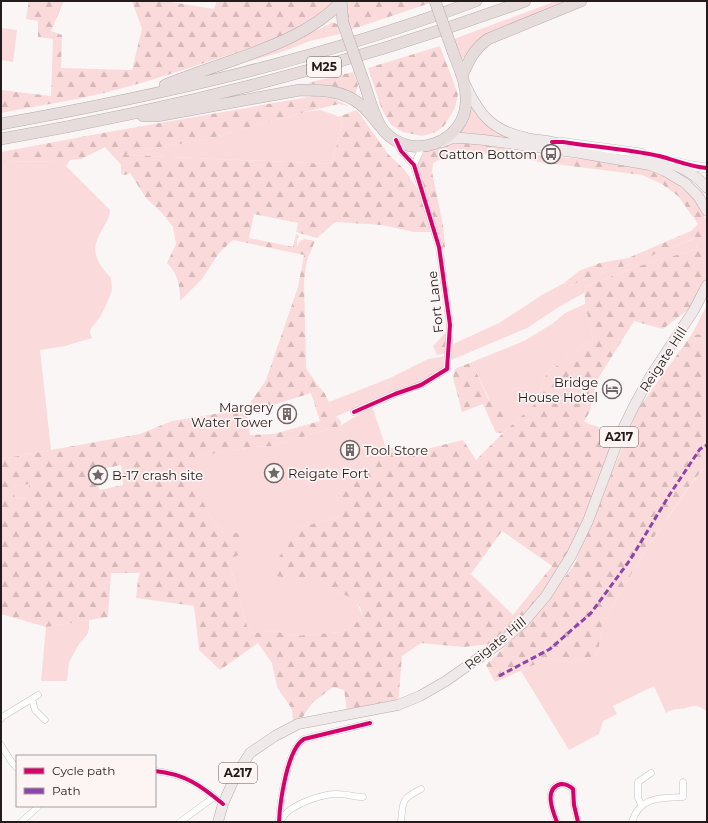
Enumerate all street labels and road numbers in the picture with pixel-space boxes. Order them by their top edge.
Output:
road number: M25 [307,57,341,77]
street label: Fort Lane [424,270,446,334]
street label: Reigate Hill [636,323,690,395]
road number: A217 [600,427,638,447]
street label: Reigate Hill [461,613,529,673]
road number: A217 [219,763,257,783]

